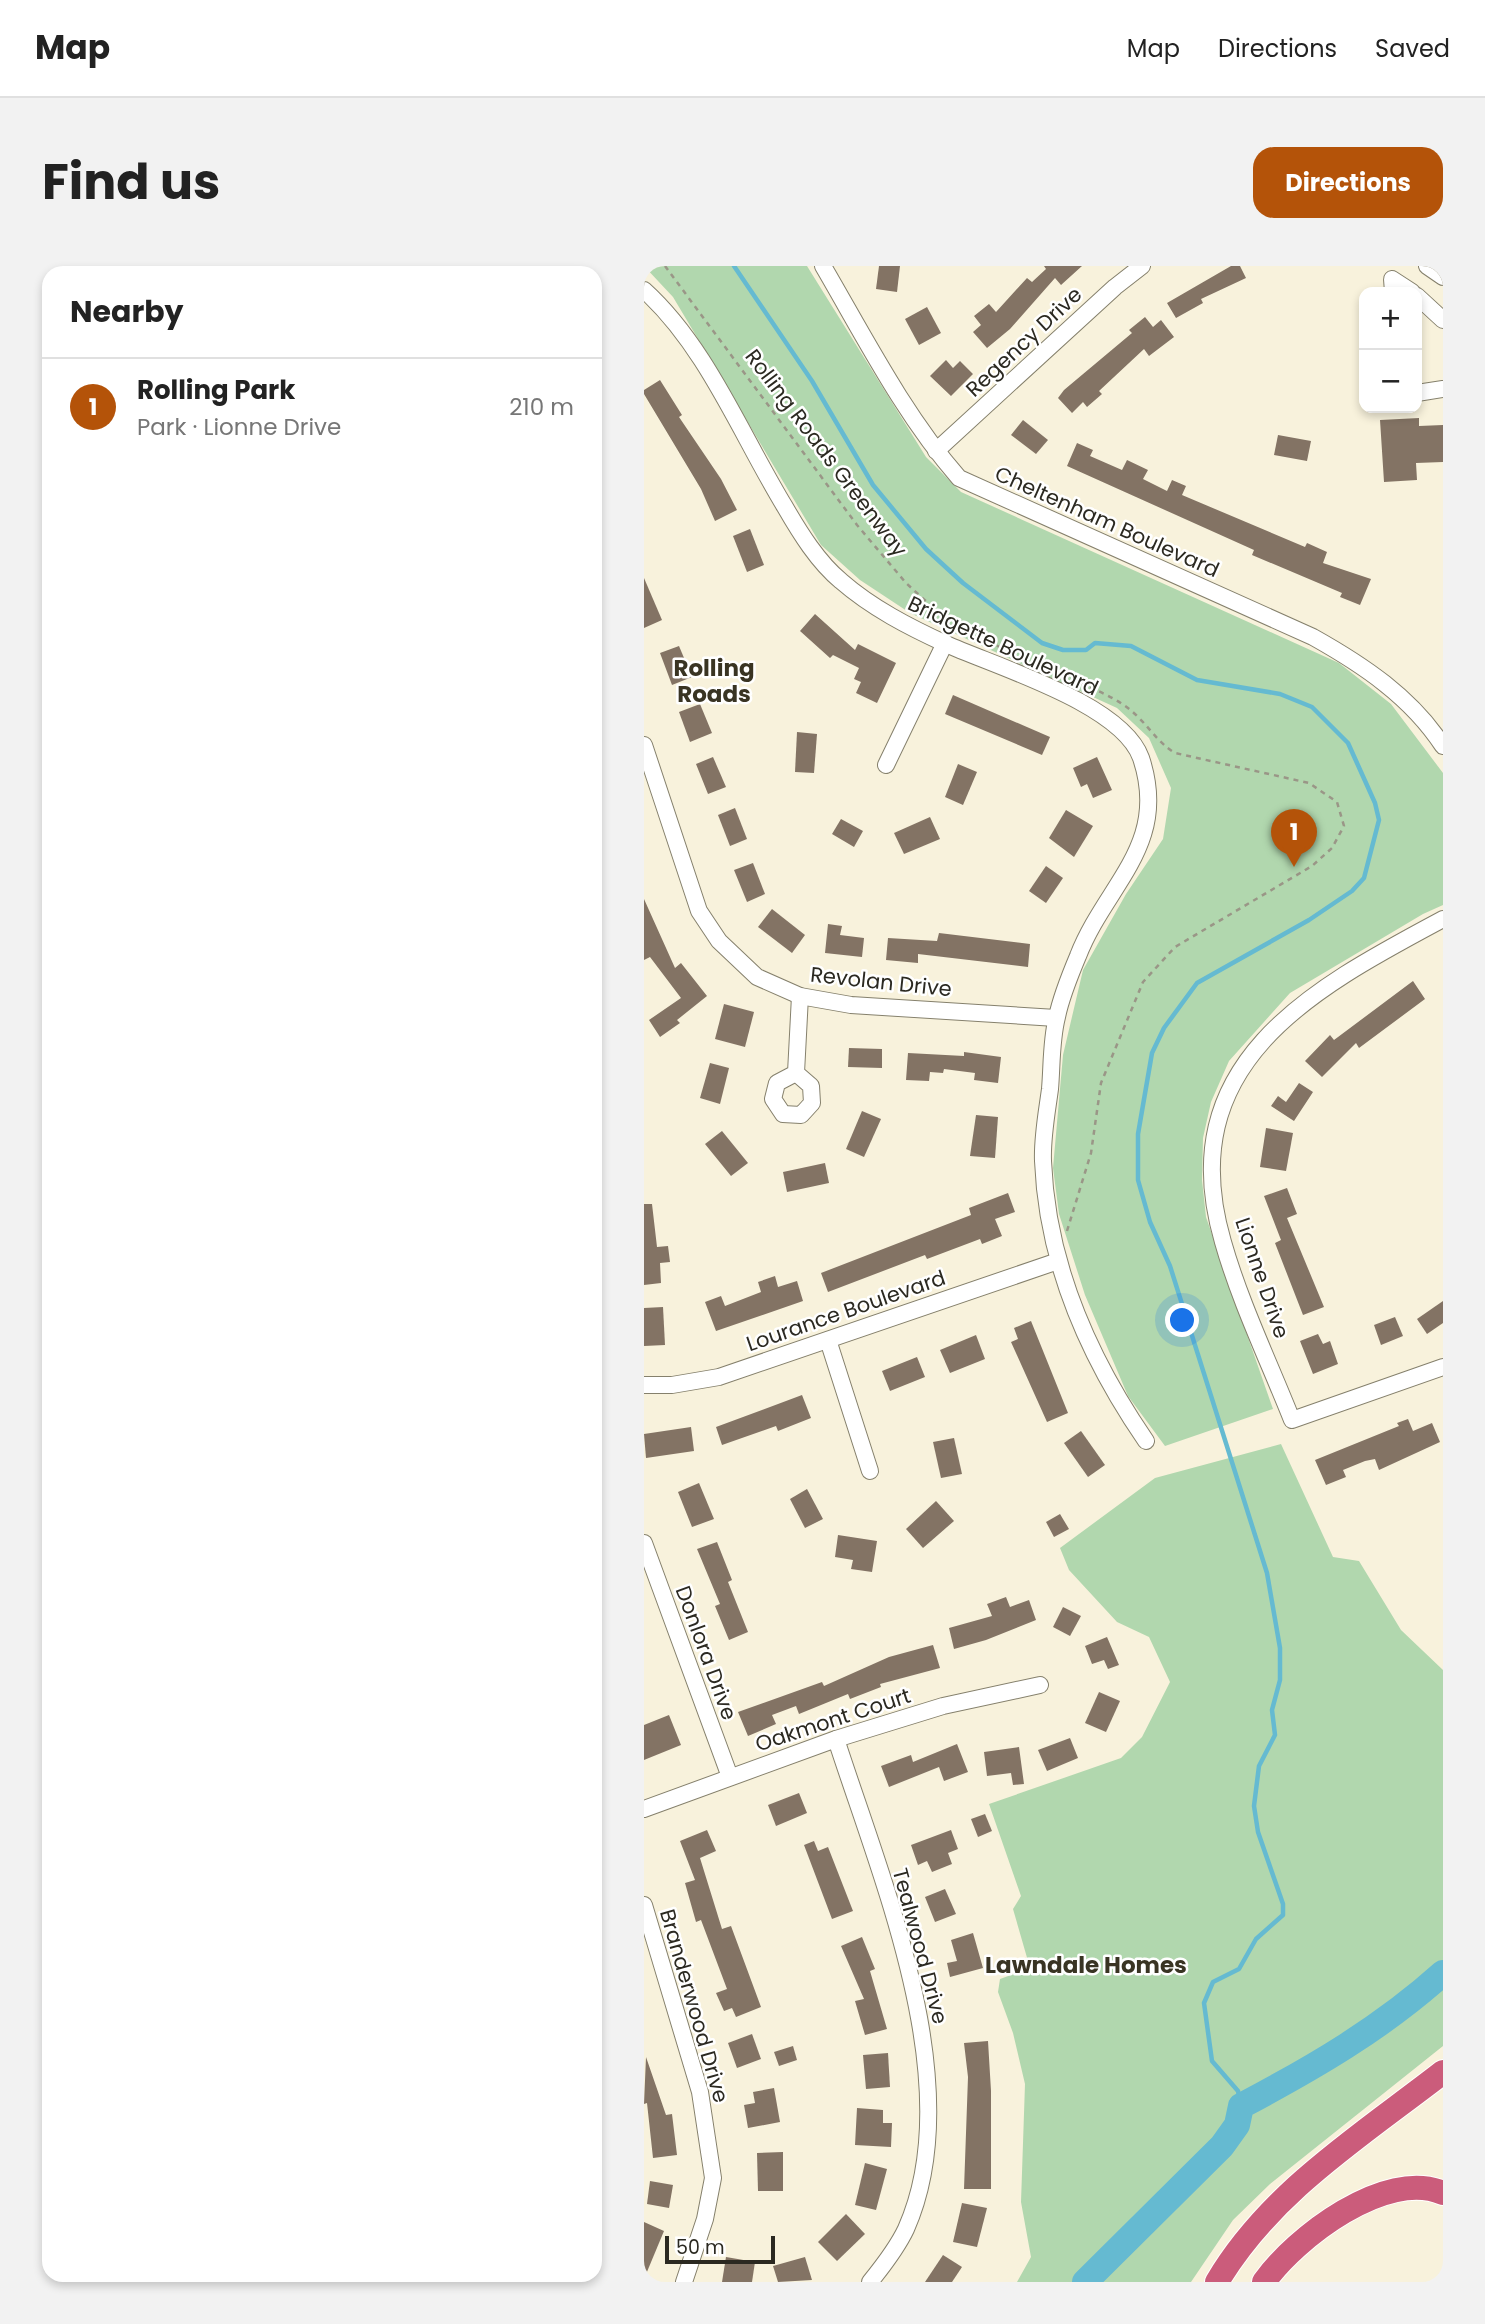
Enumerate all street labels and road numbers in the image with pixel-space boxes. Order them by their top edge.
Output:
street label: Regency Drive [959,280,1088,403]
street label: Rolling Roads Greenway [739,343,914,563]
street label: Cheltenham Boulevard [990,459,1224,584]
street label: Bridgette Boulevard [903,589,1103,702]
street label: Revolan Drive [809,960,953,1003]
street label: Lionne Drive [1228,1214,1297,1342]
street label: Lourance Boulevard [742,1263,949,1358]
street label: Donlora Drive [669,1582,744,1724]
street label: Oakmont Court [751,1681,914,1758]
street label: Tealwood Drive [886,1865,955,2027]
street label: Branderwood Drive [653,1906,736,2106]

